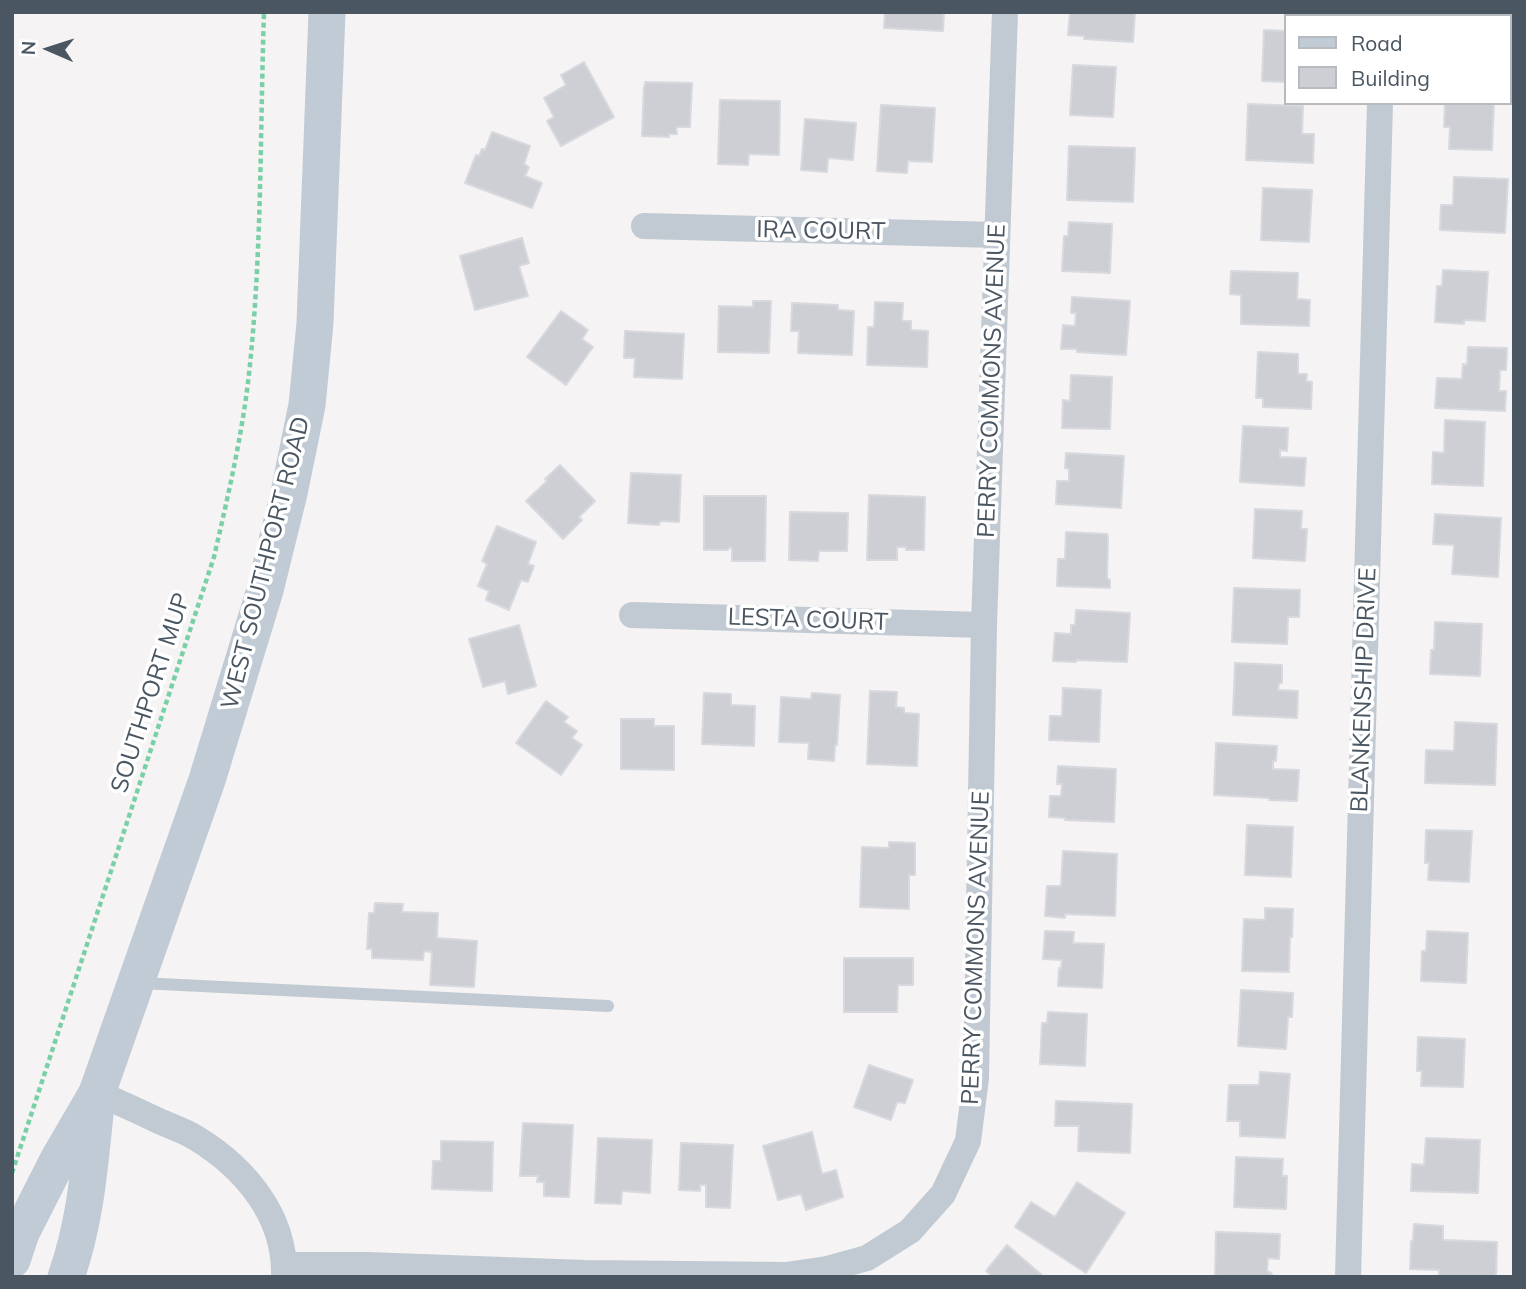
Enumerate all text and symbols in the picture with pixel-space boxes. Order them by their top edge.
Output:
north arrow [14,14,84,84]
legend [1284,14,1512,105]
text: Road [1351,30,1402,56]
text: N [16,40,40,56]
text: Building [1351,65,1430,91]
street label: IRA COURT [756,215,886,247]
street label: PERRY COMMONS AVENUE [972,224,1012,538]
street label: WEST SOUTHPORT ROAD [216,414,316,712]
street label: BLANKENSHIP DRIVE [1345,567,1383,813]
street label: SOUTHPORT MUP [105,589,197,797]
street label: LESTA COURT [727,603,889,637]
street label: PERRY COMMONS AVENUE [956,791,996,1105]

